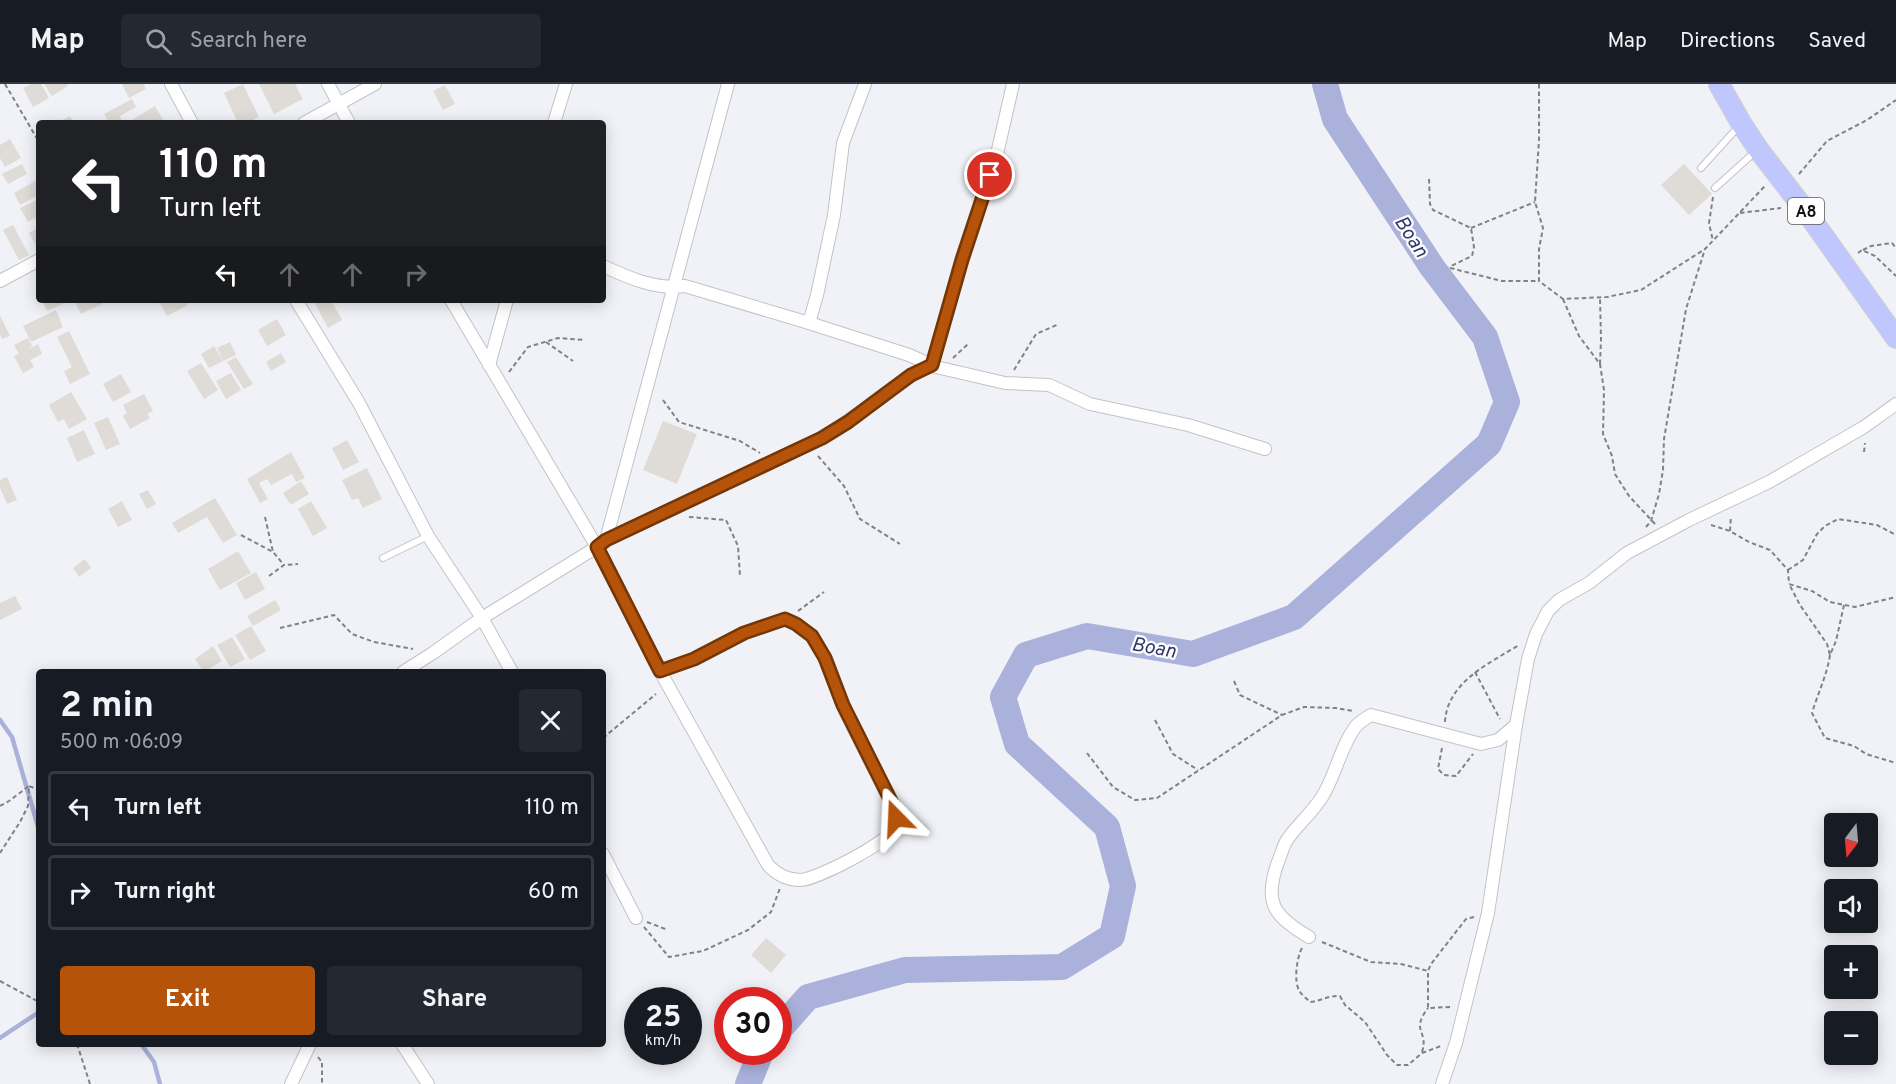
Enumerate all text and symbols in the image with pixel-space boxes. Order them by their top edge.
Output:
search box [121,14,541,68]
text: Map [30,23,85,59]
icon: search [142,25,175,58]
text: Search here [190,28,307,55]
text: Map [1607,28,1647,55]
text: Directions [1680,28,1775,55]
text: Saved [1808,28,1866,55]
text: 110 m [159,140,268,193]
icon: left [60,144,138,222]
pin [964,149,1015,200]
icon: arrive [973,158,1006,191]
text: Turn left [159,192,261,226]
road number: A8 [1788,198,1824,224]
water label: Boan [1387,211,1433,263]
icon: left [210,258,243,291]
icon: ahead [273,258,306,291]
icon: ahead [336,258,369,291]
icon: right [399,258,432,291]
water label: Boan [1129,632,1178,666]
text: 2 min [60,684,154,730]
button: close [519,689,582,752]
text: 500 m · 06:09 [60,730,183,756]
position arrow [864,786,928,850]
icon: left [63,792,96,825]
text: Turn left [114,795,202,822]
text: 110 m [525,795,579,822]
north arrow [1824,813,1878,867]
map controls [1824,813,1878,1065]
icon: right [63,876,96,909]
text: Turn right [114,879,216,906]
text: 60 m [528,879,579,906]
button: sound [1824,879,1878,933]
button: + [1824,945,1878,999]
button: Exit [60,966,315,1035]
button: Share [327,966,582,1035]
speed limit sign: 30 [714,987,792,1065]
text: 25 [645,1000,681,1037]
button: − [1824,1011,1878,1065]
text: km/h [645,1032,681,1051]

